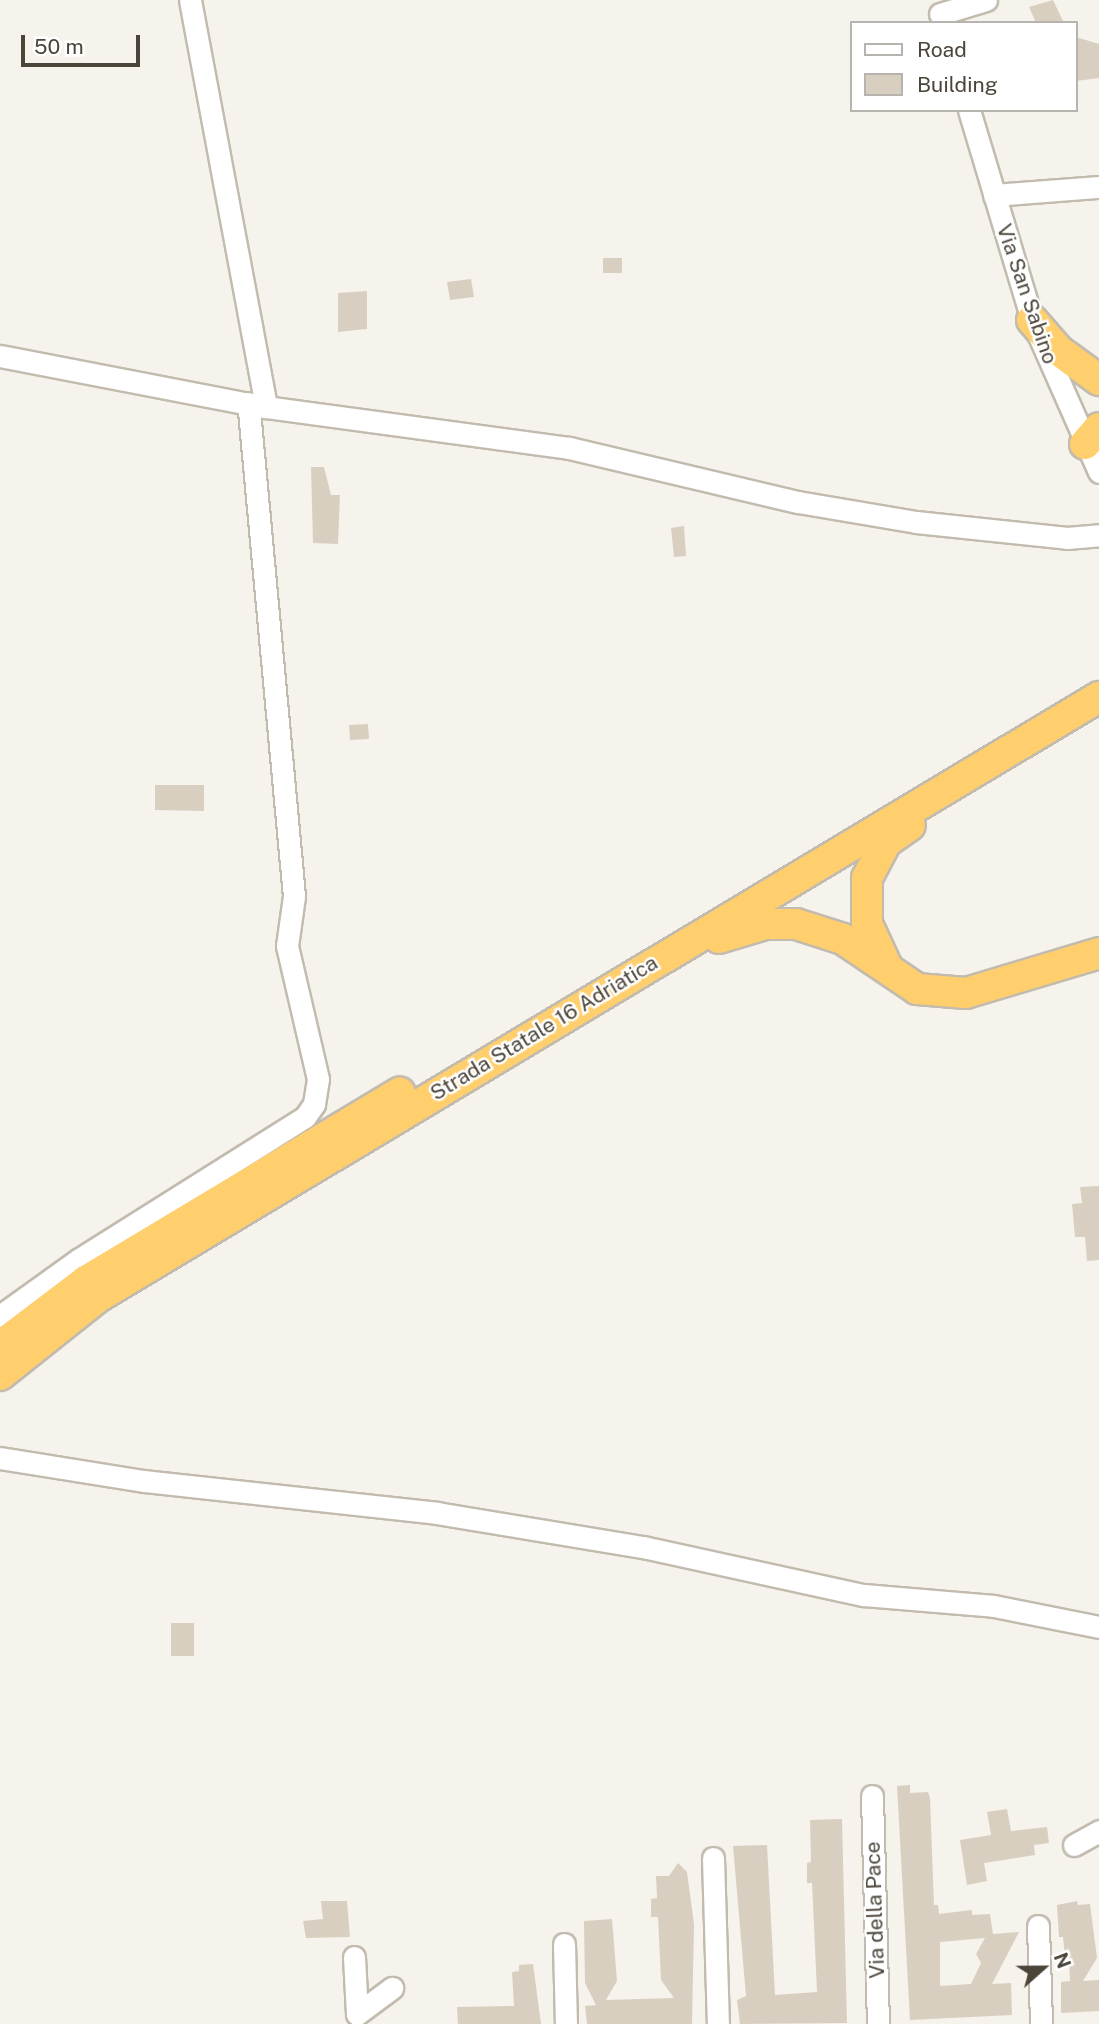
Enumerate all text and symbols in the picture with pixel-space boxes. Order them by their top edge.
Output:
scale bar [24,21,144,65]
legend [850,21,1078,112]
text: 50 m [34,34,84,59]
text: Road [917,37,967,62]
text: Building [917,72,998,97]
street label: Via San Sabino [991,221,1063,367]
street label: Strada Statale 16 Adriatica [426,950,662,1106]
street label: Via della Pace [860,1841,890,1979]
north arrow [1008,1933,1078,2003]
text: N [1050,1950,1076,1971]

